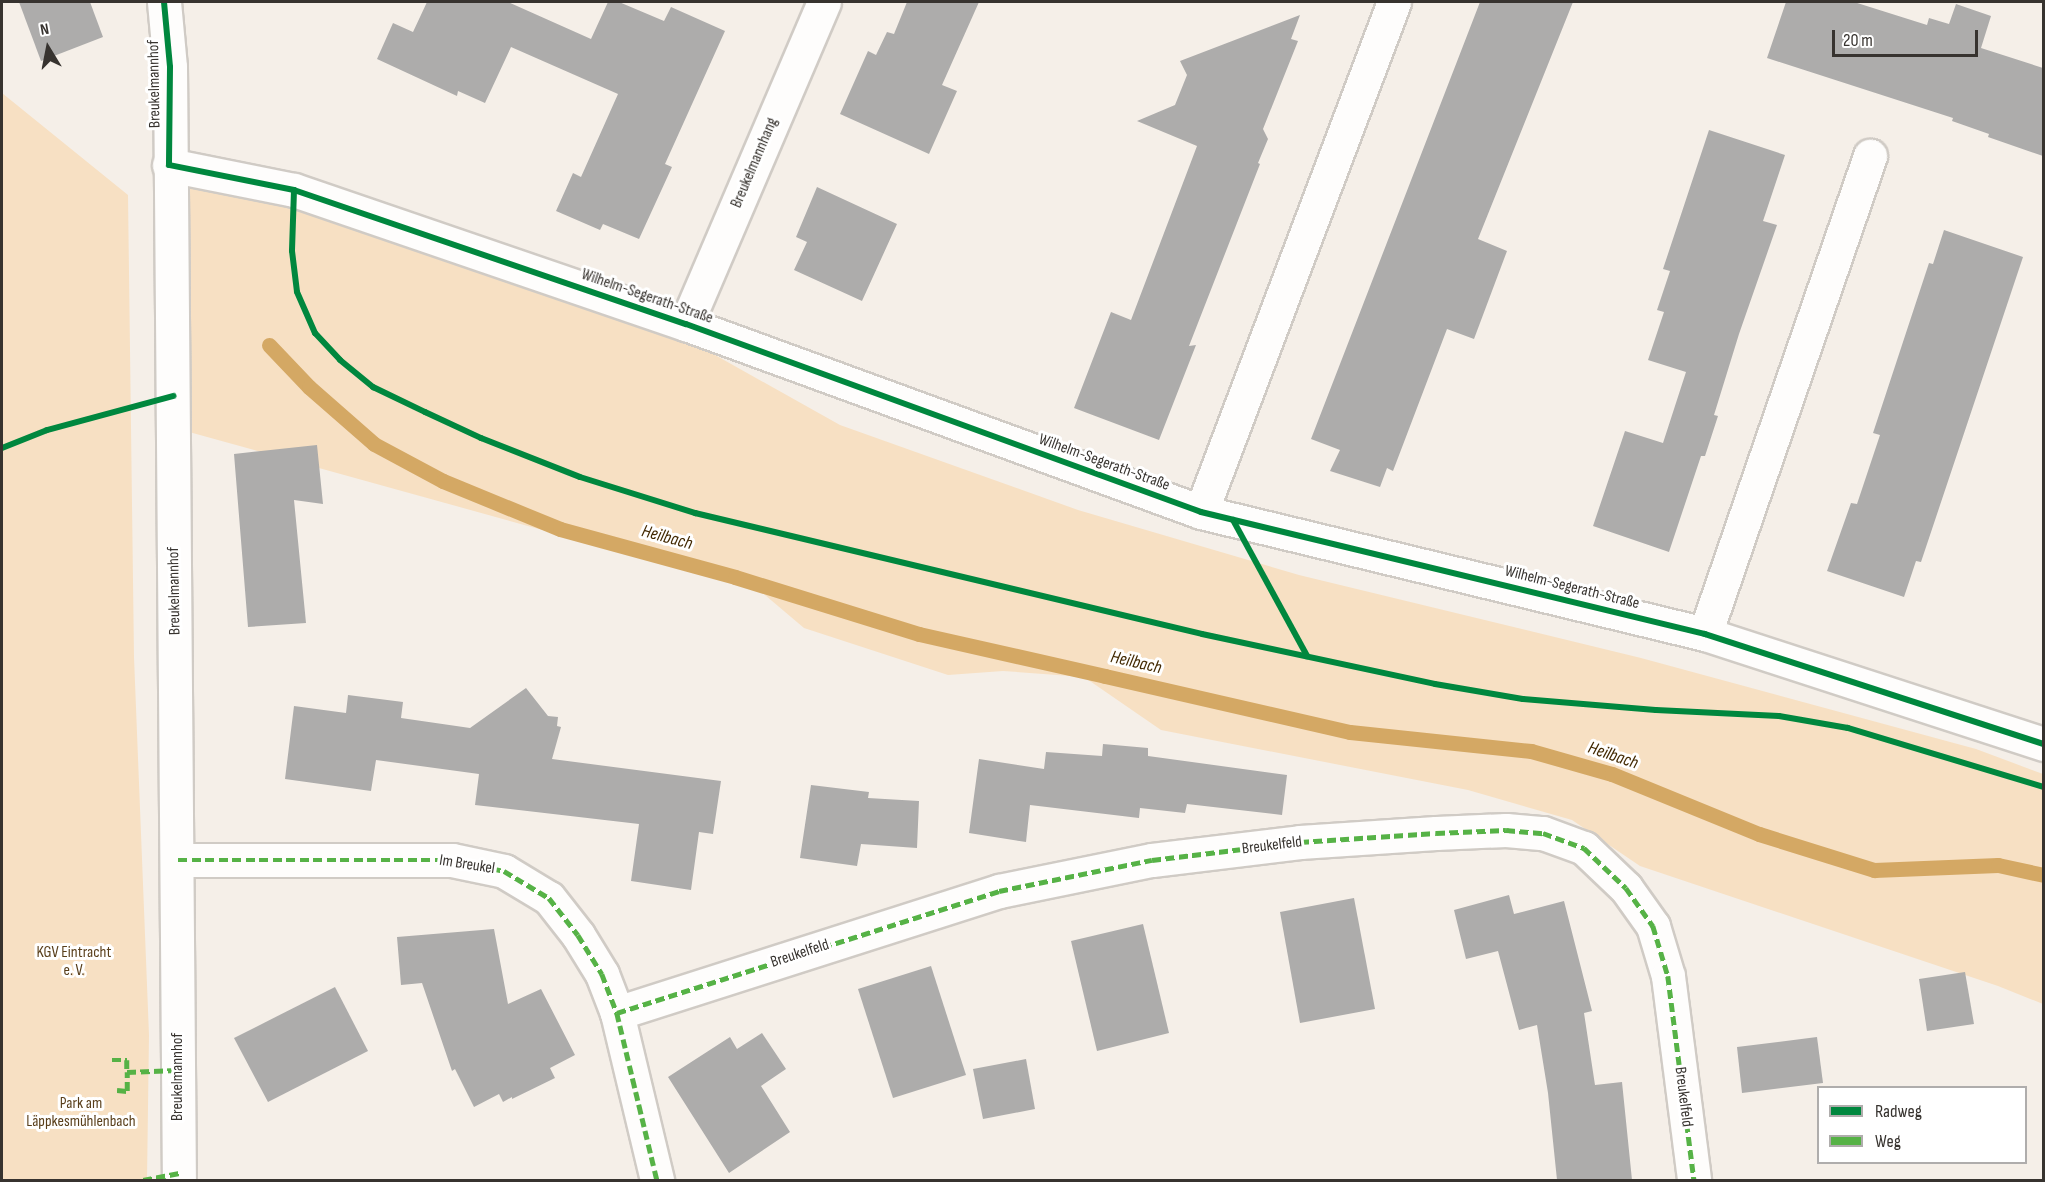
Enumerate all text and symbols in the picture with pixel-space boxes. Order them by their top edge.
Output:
north arrow [18,18,78,78]
scale bar [1835,18,1980,56]
text: N [39,20,51,40]
text: 20 m [1843,30,1873,51]
street label: Breukelmannhof [145,40,165,128]
street label: Breukelmannhang [727,115,783,211]
street label: Wilhelm-Segerath-Straße [579,265,715,329]
street label: Wilhelm-Segerath-Straße [1036,430,1172,496]
water label: Heilbach [639,521,695,555]
street label: Breukelmannhof [165,547,185,635]
street label: Wilhelm-Segerath-Straße [1503,562,1641,614]
water label: Heilbach [1108,647,1164,679]
water label: Heilbach [1585,737,1641,775]
street label: Breukelfeld [1241,833,1303,859]
street label: Im Breukel [438,851,496,879]
street label: Breukelfeld [768,936,832,972]
park label: KGV Eintracht e. V. [37,943,111,981]
street label: Breukelmannhof [168,1033,188,1121]
street label: Breukelfeld [1670,1066,1696,1128]
legend [1817,1086,2027,1164]
park label: Park am Läppkesmühlenbach [26,1094,136,1132]
text: Radweg [1875,1101,1922,1122]
text: Weg [1875,1131,1901,1152]

